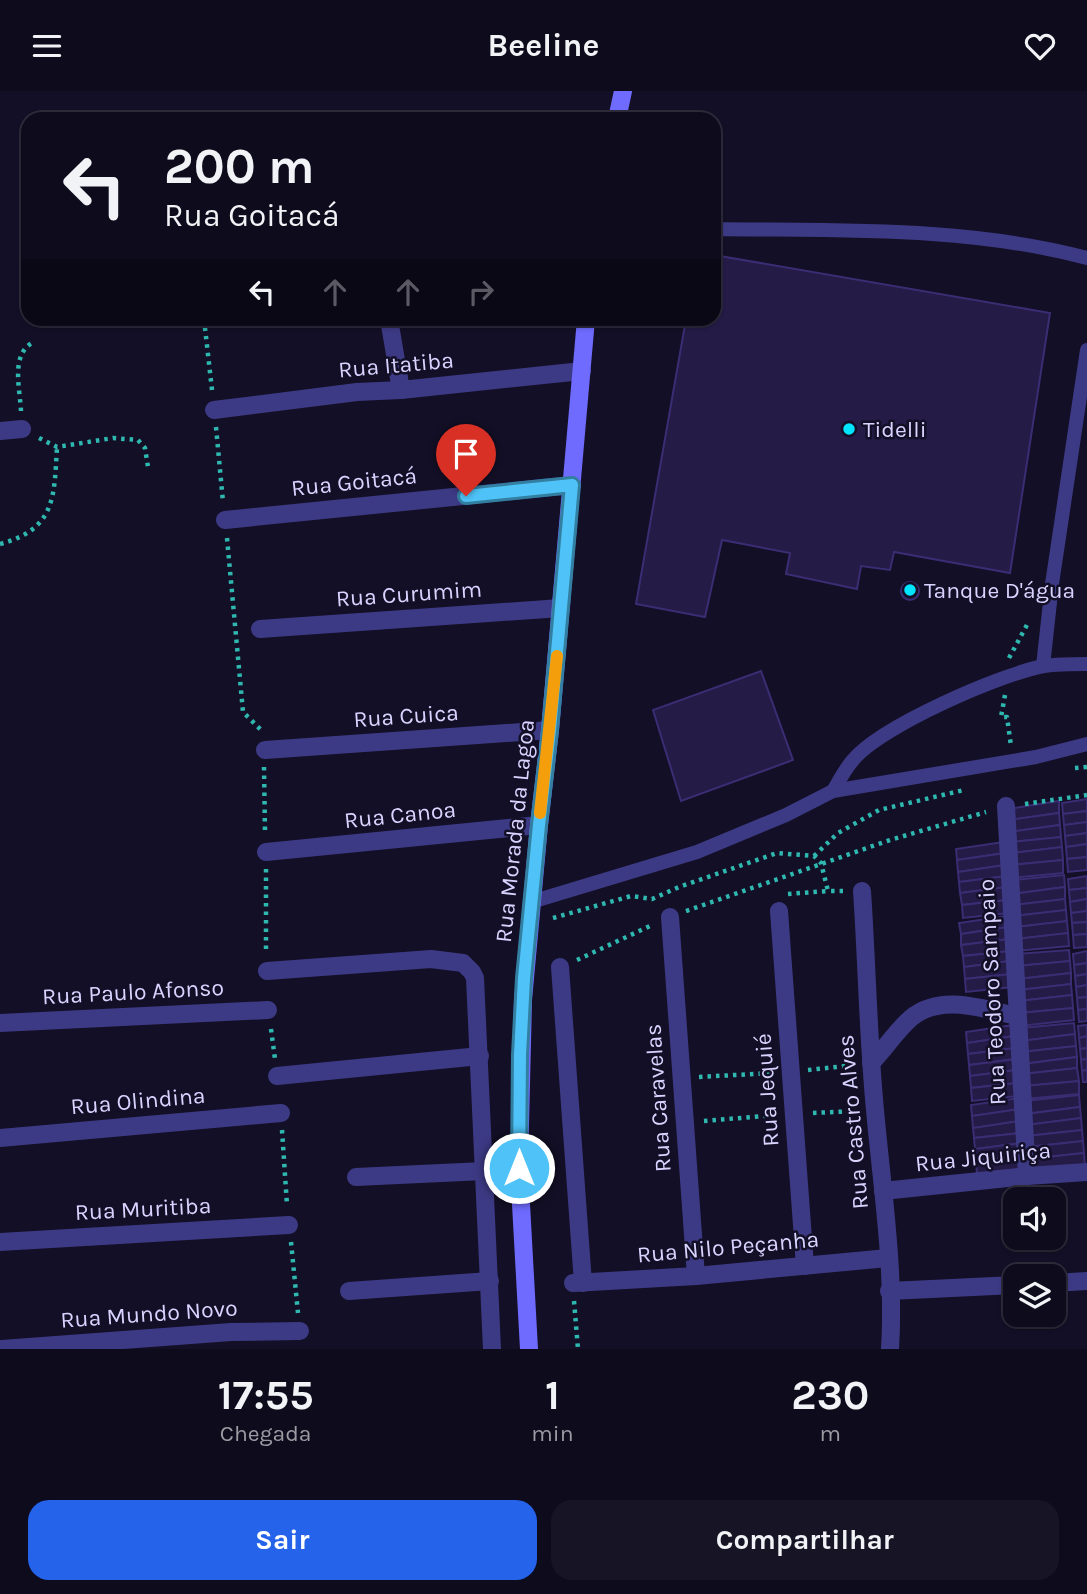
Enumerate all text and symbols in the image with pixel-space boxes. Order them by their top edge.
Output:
icon: menu [28,27,66,65]
text: Beeline [488,27,599,64]
icon: heart [1021,27,1059,65]
text: 200 m [164,138,315,195]
icon: left [49,140,140,231]
text: Rua Goitacá [164,197,340,234]
icon: left [243,273,281,311]
icon: ahead [316,273,354,311]
icon: ahead [389,273,427,311]
icon: right [462,273,500,311]
street label: Rua Itatiba [337,347,455,383]
place label: Tidelli [863,416,927,443]
marker: Tidelli [841,421,857,437]
pin [436,424,496,496]
icon: arrive [447,435,485,473]
street label: Rua Goitacá [290,462,418,502]
street label: Rua Curumim [335,575,483,613]
place label: Tanque D'água [924,577,1075,604]
marker: Tanque D'água [902,582,918,598]
street label: Rua Cuica [352,699,460,733]
street label: Rua Morada da Lagoa [490,718,540,944]
street label: Rua Canoa [343,796,457,834]
street label: Rua Teodoro Sampaio [973,878,1011,1106]
street label: Rua Paulo Afonso [41,974,225,1010]
street label: Rua Caravelas [639,1023,677,1173]
street label: Rua Jequié [750,1033,784,1147]
street label: Rua Castro Alves [832,1034,874,1210]
street label: Rua Olindina [69,1082,207,1120]
position arrow [482,1131,556,1205]
street label: Rua Jiquiriça [914,1136,1052,1178]
map controls [1003,1187,1066,1327]
button: sound [1003,1187,1066,1250]
street label: Rua Muritiba [74,1192,212,1226]
street label: Rua Nilo Peçanha [636,1226,820,1268]
button: layers [1003,1264,1066,1327]
street label: Rua Mundo Novo [60,1294,238,1334]
text: 17:55 [218,1370,314,1420]
text: 1 [545,1370,560,1420]
text: 230 [791,1370,869,1420]
text: Chegada [220,1420,312,1447]
text: min [531,1420,574,1447]
text: m [820,1420,841,1447]
button: Sair [28,1500,537,1580]
button: Compartilhar [551,1500,1059,1580]

